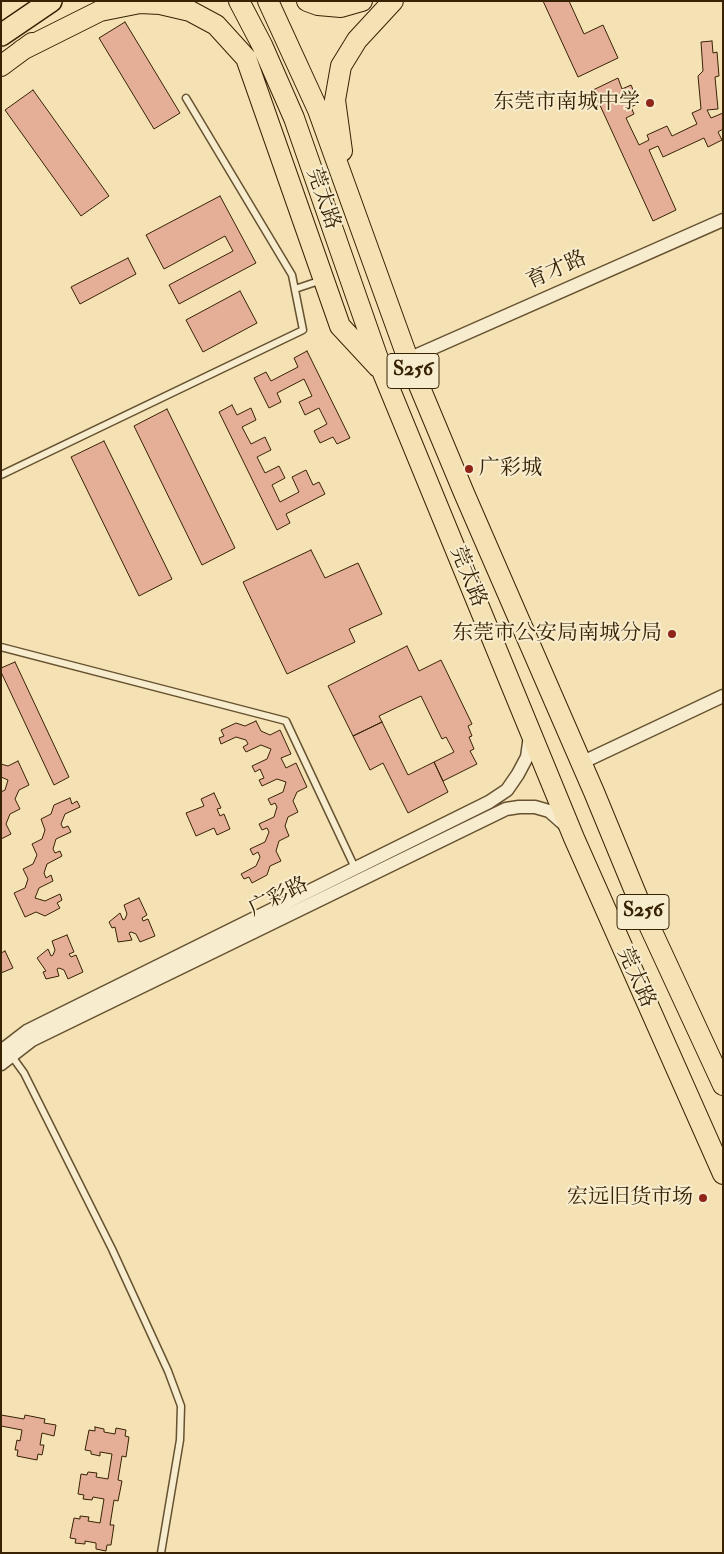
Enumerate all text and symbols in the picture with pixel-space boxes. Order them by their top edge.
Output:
place label: 东莞市南城中学 [493,90,640,116]
marker: 东莞市南城中学 [644,97,656,109]
street label: 莞太路 [300,165,344,233]
street label: 育才路 [523,247,591,295]
road number: S256 [387,354,439,388]
place label: 广彩城 [479,456,542,482]
marker: 广彩城 [463,463,475,475]
street label: 莞太路 [444,543,490,611]
place label: 东莞市公安局南城分局 [452,621,662,647]
marker: 东莞市公安局南城分局 [666,628,678,640]
street label: 广彩路 [245,873,313,923]
road number: S256 [617,894,669,930]
street label: 莞太路 [611,944,659,1012]
place label: 宏远旧货市场 [567,1185,693,1211]
marker: 宏远旧货市场 [697,1192,709,1204]

